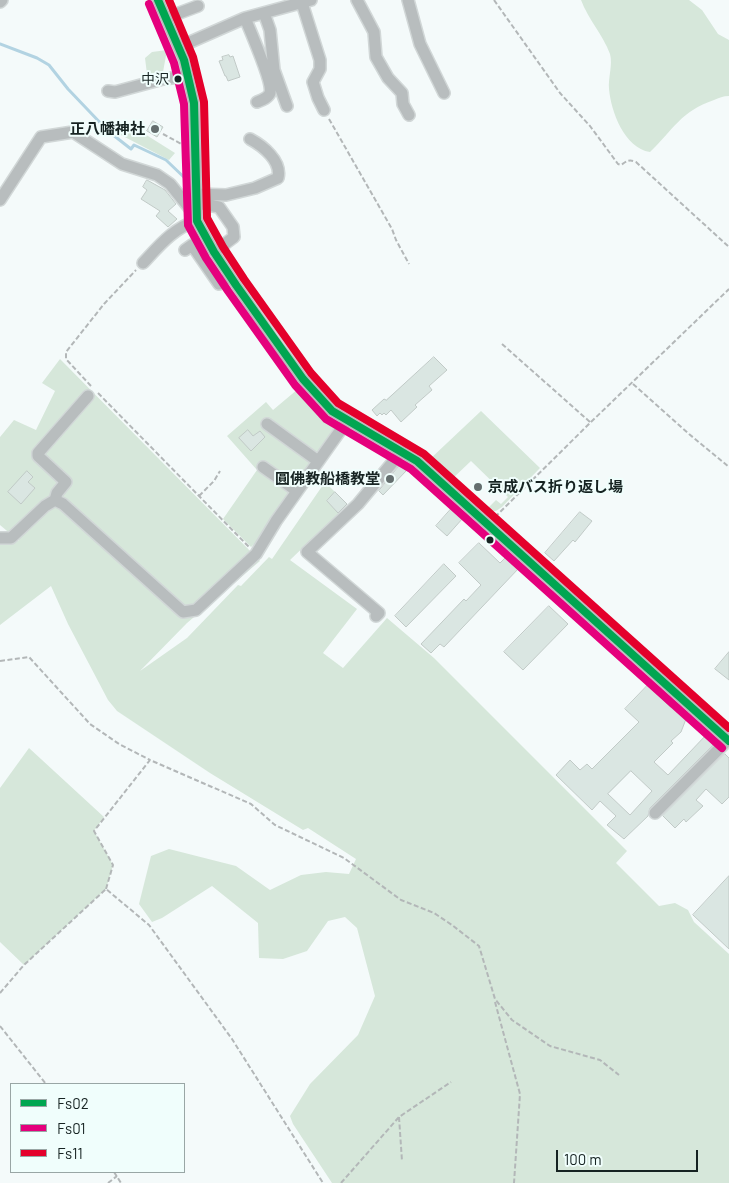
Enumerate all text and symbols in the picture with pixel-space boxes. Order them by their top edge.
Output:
place label: 中沢 [141,71,169,87]
marker: 中沢 [173,74,183,84]
place label: 正八幡神社 [70,120,145,138]
marker: 正八幡神社 [149,123,161,135]
place label: 圓佛教船橋教堂 [275,470,380,488]
marker: 圓佛教船橋教堂 [384,473,396,485]
place label: 京成バス折り返し場 [488,478,623,496]
marker: 京成バス折り返し場 [472,481,484,493]
unlabelled marker [485,535,495,545]
legend [10,1083,185,1173]
text: Fs02 [57,1094,89,1112]
text: Fs01 [57,1119,86,1137]
scale bar [559,1140,702,1172]
text: Fs11 [57,1144,83,1162]
text: 100 m [564,1150,602,1168]

